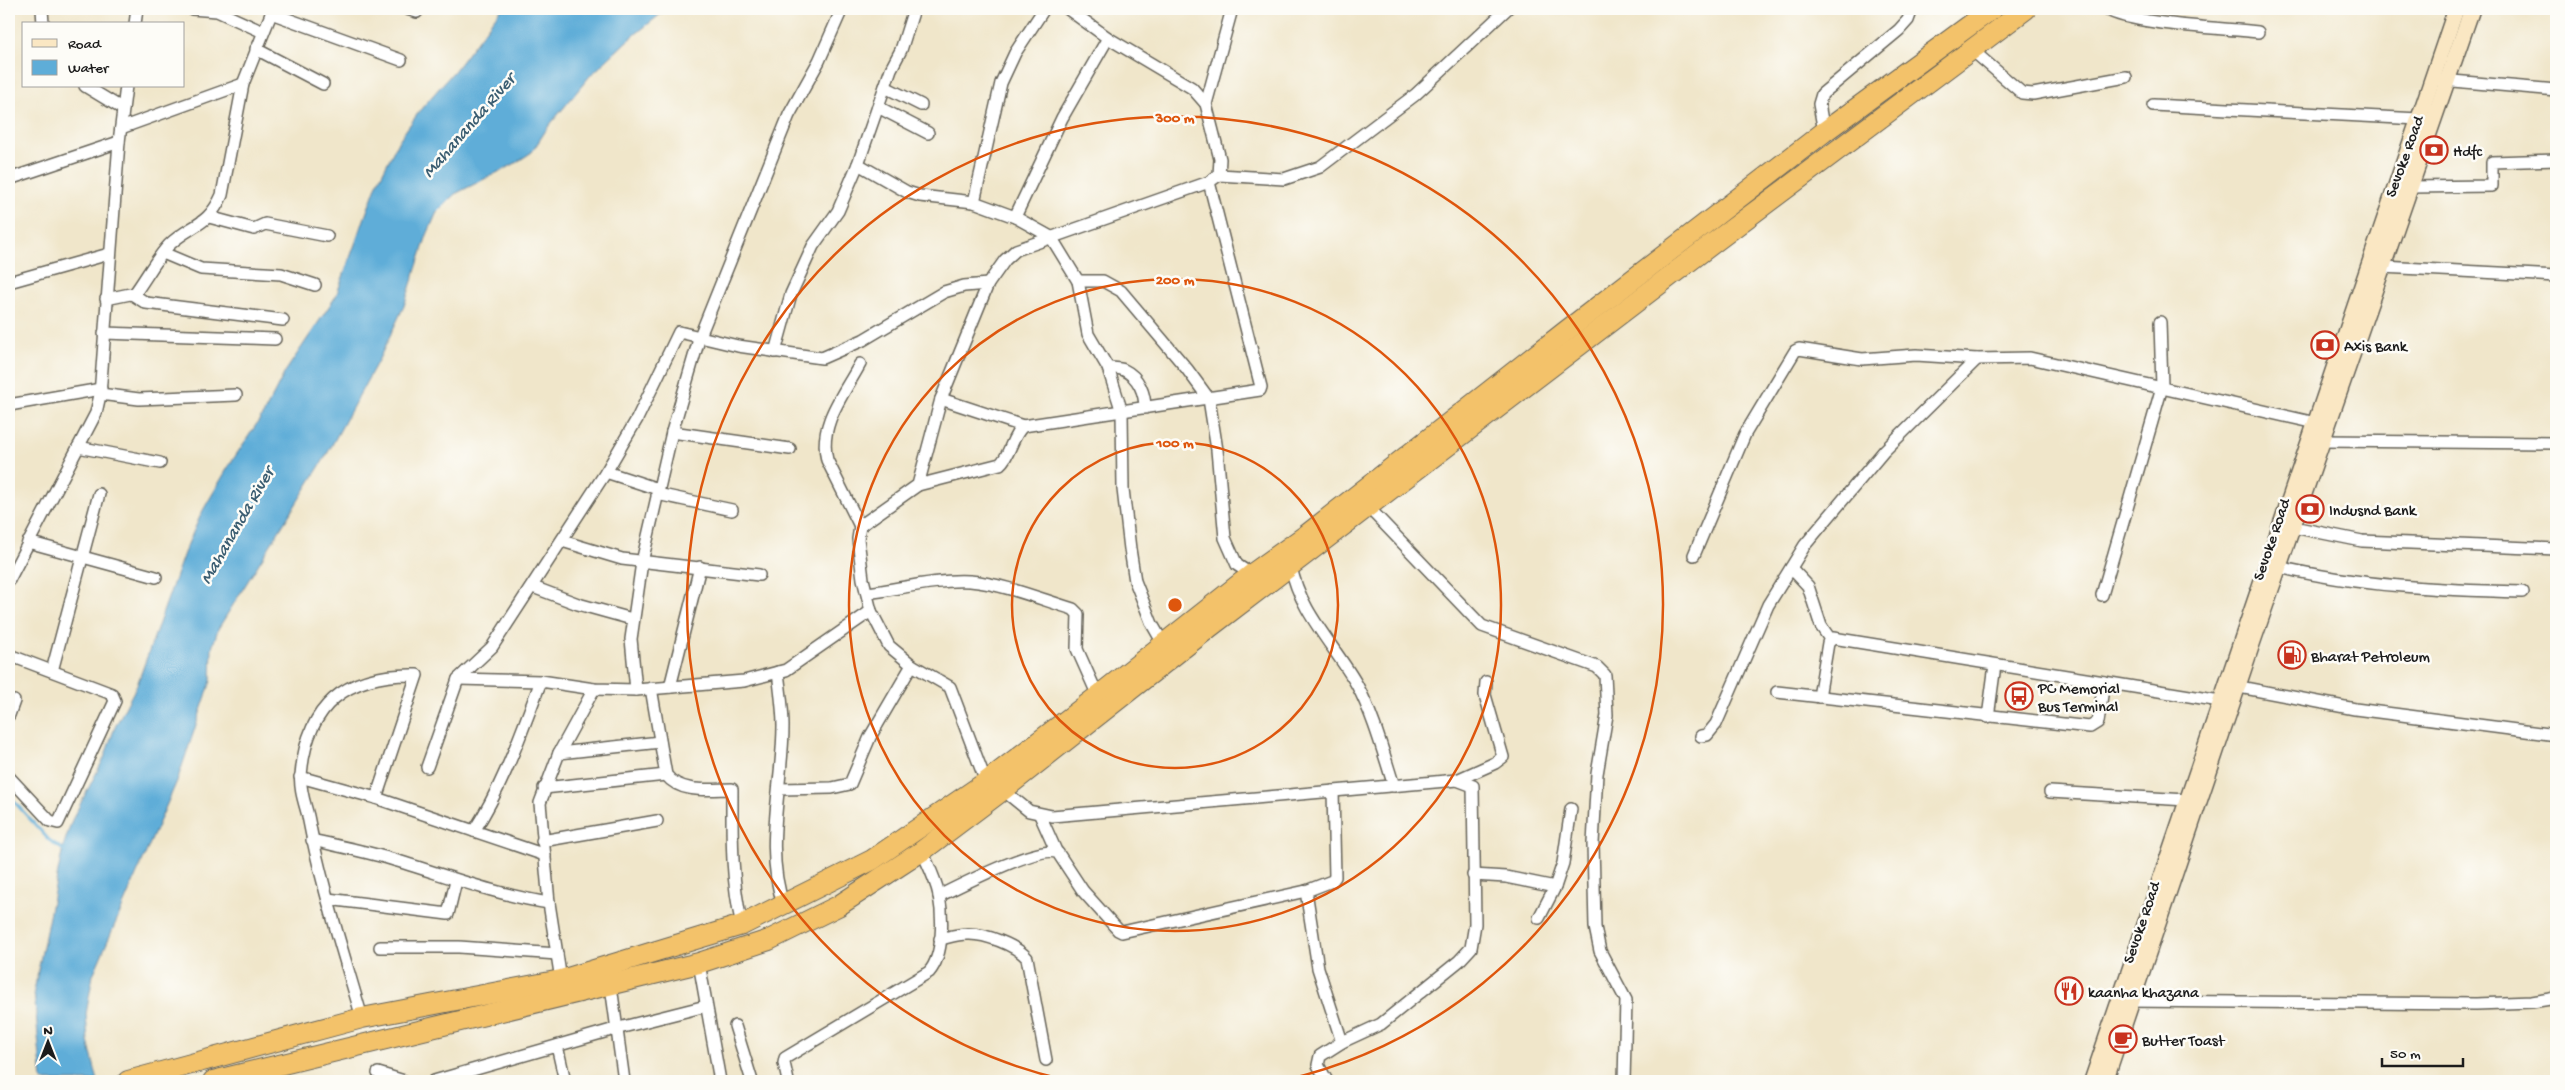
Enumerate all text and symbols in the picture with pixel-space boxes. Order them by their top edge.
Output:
legend [22,22,185,88]
text: Road [68,36,102,54]
text: Water [68,60,110,78]
water label: Mahananda River [419,68,523,183]
text: 300 m [1154,110,1195,128]
street label: Sevoke Road [2383,112,2430,200]
bank icon: Hdfc [2419,135,2449,165]
place label: Hdfc [2453,144,2482,163]
text: 200 m [1156,272,1195,290]
bank icon: Axis Bank [2310,330,2340,360]
place label: Axis Bank [2344,339,2409,358]
text: 100 m [1155,435,1194,453]
water label: Mahananda River [196,461,282,588]
bank icon: Indusnd Bank [2295,494,2325,524]
street label: Sevoke Road [2250,495,2297,583]
place label: Indusnd Bank [2329,503,2418,522]
centre of rings [1166,596,1184,614]
fuel station icon: Bharat Petroleum [2277,640,2307,670]
place label: Bharat Petroleum [2310,649,2430,668]
bus stop icon: PC Memorial Bus Terminal [2004,681,2034,711]
place label: PC Memorial Bus Terminal [2037,681,2120,718]
street label: Sevoke Road [2120,878,2167,966]
restaurant icon: kaanha khazana [2054,976,2084,1006]
place label: kaanha khazana [2088,985,2200,1004]
north arrow [22,1018,72,1068]
text: N [43,1023,53,1040]
cafe icon: Butter Toast [2108,1024,2138,1054]
place label: Butter Toast [2141,1033,2226,1052]
scale bar [2382,1035,2464,1067]
text: 50 m [2390,1046,2421,1064]

